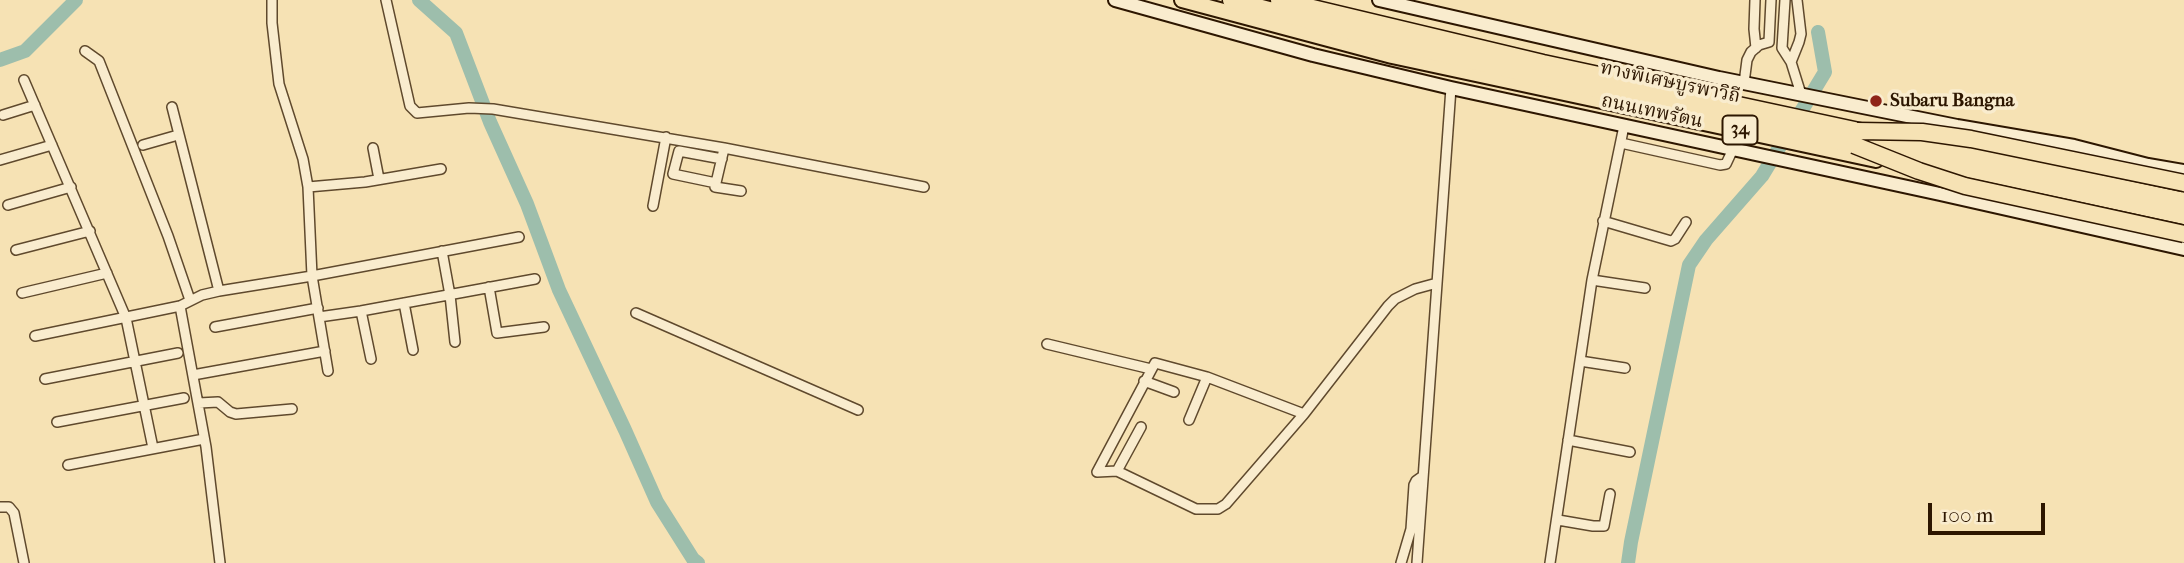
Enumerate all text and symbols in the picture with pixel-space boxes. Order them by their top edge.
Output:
street label: ทางพิเศษบูรพาวิถี [1598,57,1742,109]
street label: ถนนเทพรัตน [1599,90,1705,134]
place label: Subaru Bangna [1890,90,2014,112]
marker: Subaru Bangna [1868,93,1884,109]
road number: 34 [1722,116,1758,145]
scale bar [1932,490,2049,534]
text: 100 m [1941,503,1994,527]

